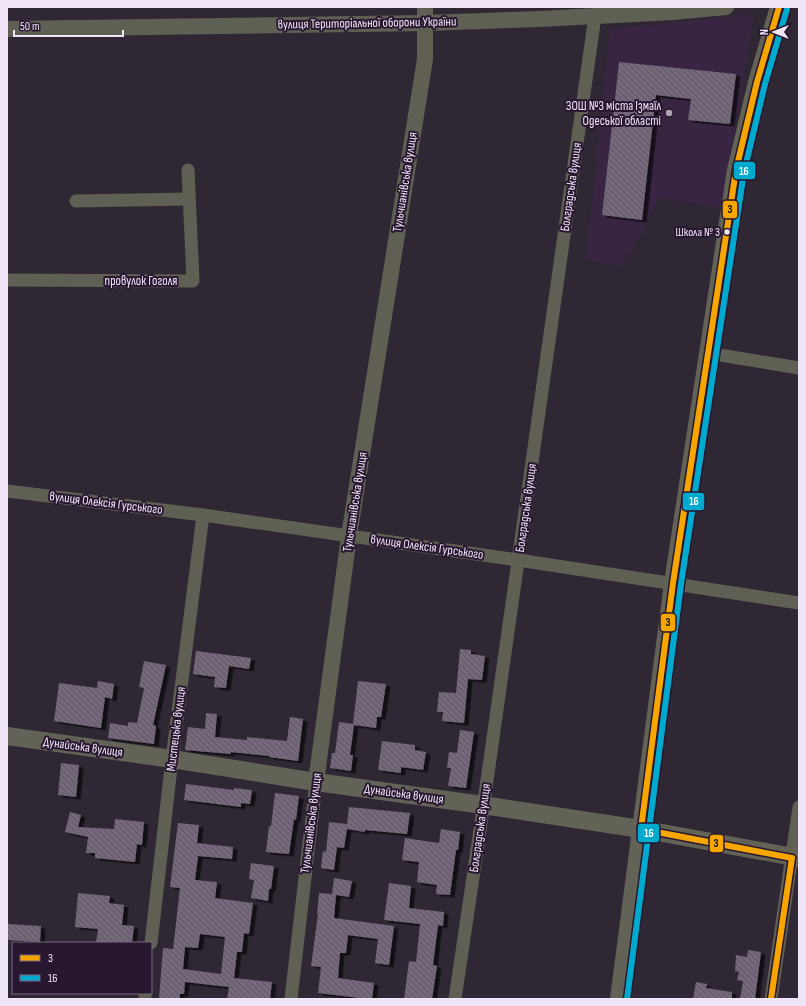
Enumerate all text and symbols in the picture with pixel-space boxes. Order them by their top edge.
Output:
scale bar [14,12,123,38]
north arrow [754,12,794,52]
street label: вулиця Територіальної оборони України [277,13,457,33]
text: 50 m [20,19,40,34]
text: N [758,29,771,35]
place label: ЗОШ №3 міста Ізмаїл Одеської області [566,98,661,129]
marker: ЗОШ №3 міста Ізмаїл Одеської області [664,108,674,118]
street label: Тульчианівська вулиця [389,131,421,233]
street label: Болградська вулиця [557,142,585,232]
line badge: 16 [733,161,756,180]
text: 16 [739,165,749,178]
line badge: 3 [722,200,738,219]
text: 3 [728,203,733,216]
place label: Школа № 3 [676,225,720,240]
marker: Школа № 3 [722,227,732,237]
street label: провулок Гоголя [105,273,177,289]
street label: Тульчианівська вулиця [339,451,371,553]
street label: Болградська вулиця [512,463,540,553]
street label: вулиця Олексія Гурського [49,488,163,518]
line badge: 16 [682,492,705,511]
text: 16 [689,495,699,508]
street label: вулиця Олексія Гурського [370,531,484,563]
line badge: 3 [660,613,676,632]
text: 3 [666,616,671,629]
street label: Мистецька вулиця [163,686,189,772]
street label: Дунайська вулиця [42,734,124,760]
street label: Тульчианівська вулиця [297,772,325,874]
street label: Дунайська вулиця [363,781,445,807]
street label: Болградська вулиця [466,783,494,873]
line badge: 16 [637,823,660,843]
text: 16 [644,827,654,840]
line badge: 3 [709,834,724,853]
text: 3 [714,837,719,850]
legend [12,942,152,994]
text: 3 [48,951,53,966]
text: 16 [48,971,57,986]

